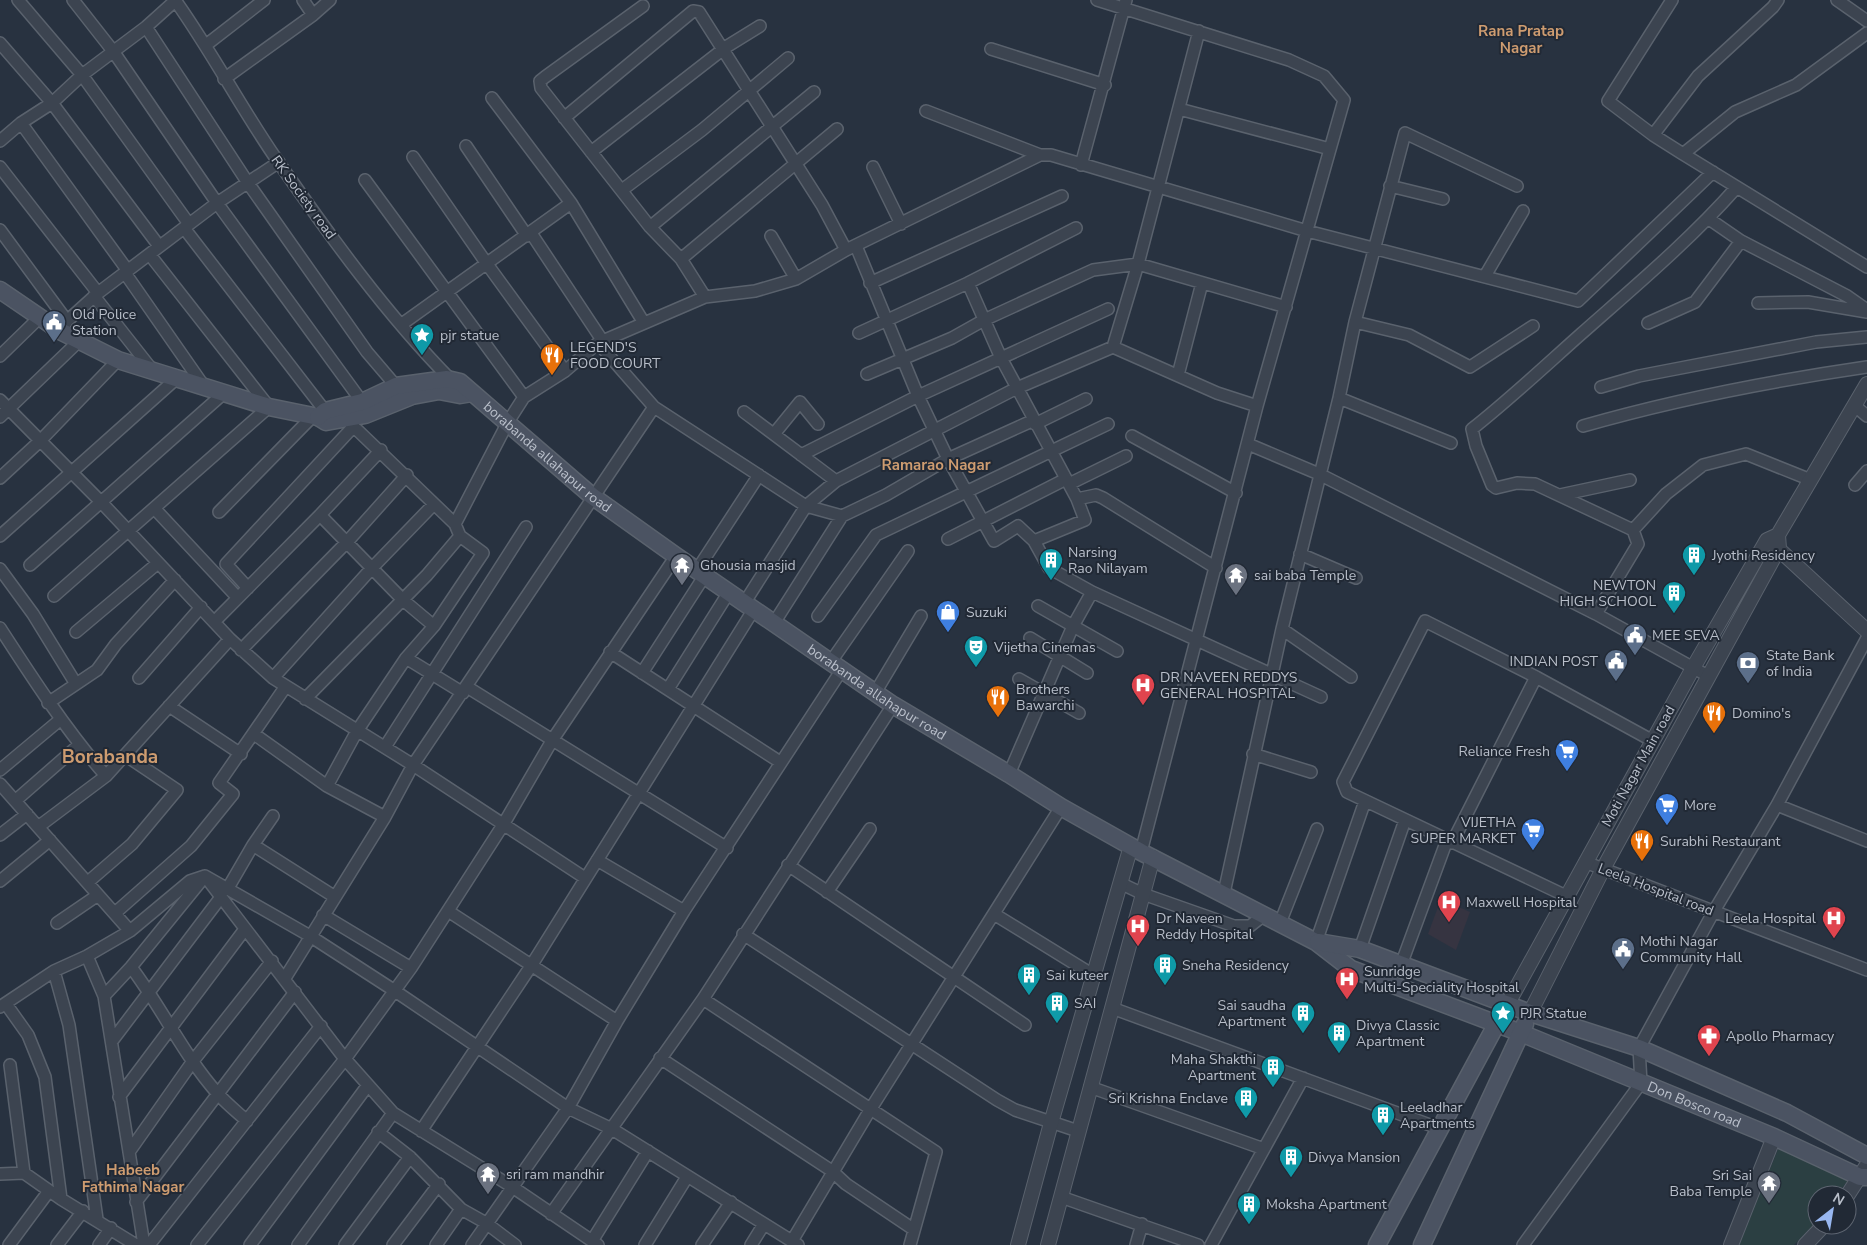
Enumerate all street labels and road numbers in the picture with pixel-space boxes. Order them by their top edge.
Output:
street label: RK Society road [267,152,340,243]
street label: borabanda allahapur road [479,397,615,517]
street label: borabanda allahapur road [803,640,950,745]
street label: Moti Nagar Main road [1597,702,1680,830]
street label: Leela Hospital road [1595,859,1716,920]
street label: Don Bosco road [1644,1077,1744,1132]

